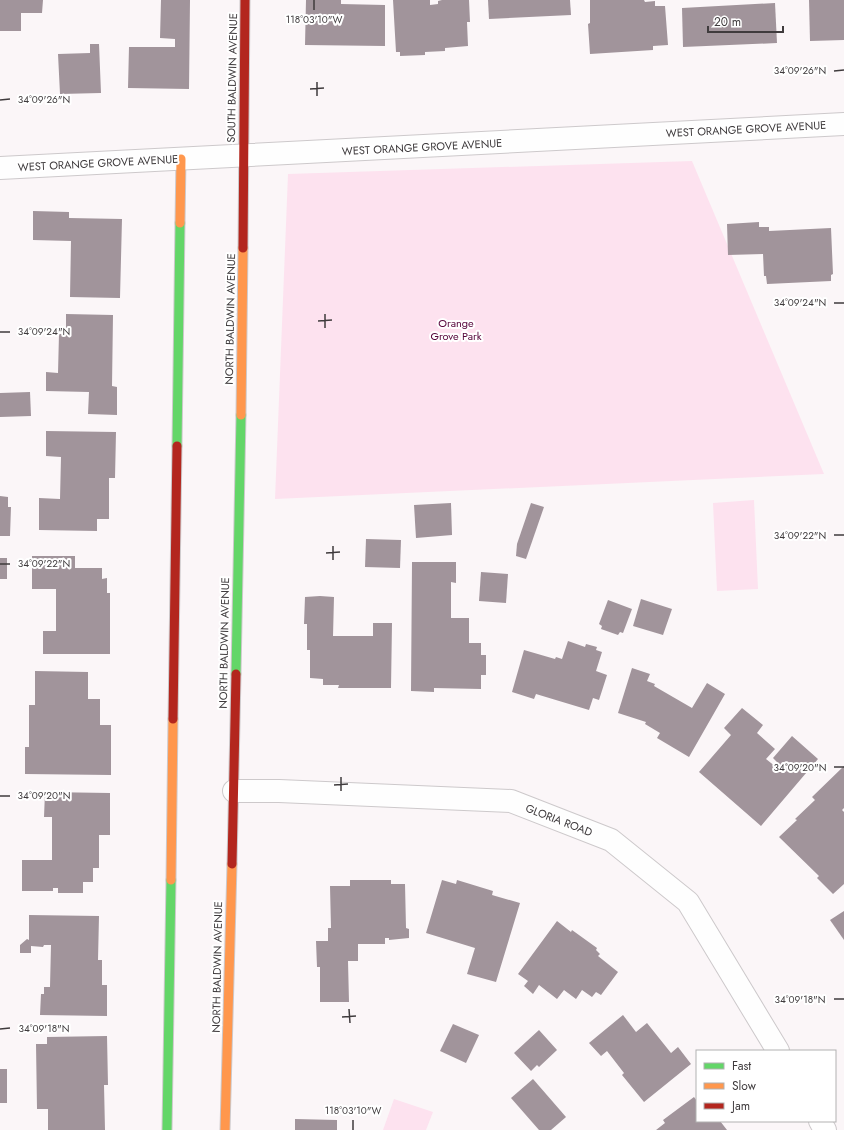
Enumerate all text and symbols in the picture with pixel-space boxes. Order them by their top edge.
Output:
scale bar [708,8,783,34]
text: 118°03'10"W [286,12,342,27]
street label: SOUTH BALDWIN AVENUE [223,13,241,143]
text: 20 m [714,13,741,31]
text: 34°09'26"N [774,63,826,78]
text: 34°09'26"N [18,92,70,107]
street label: WEST ORANGE GROVE AVENUE [665,117,827,141]
street label: WEST ORANGE GROVE AVENUE [341,135,503,159]
street label: WEST ORANGE GROVE AVENUE [17,151,179,175]
street label: NORTH BALDWIN AVENUE [221,253,239,385]
text: 34°09'24"N [774,295,826,310]
park label: Orange Grove Park [430,315,482,344]
text: 34°09'24"N [18,324,70,339]
text: 34°09'22"N [774,528,826,543]
text: 34°09'22"N [18,556,70,571]
street label: NORTH BALDWIN AVENUE [215,577,233,709]
text: 34°09'20"N [774,760,826,775]
text: 34°09'20"N [18,788,70,803]
street label: GLORIA ROAD [523,800,595,840]
street label: NORTH BALDWIN AVENUE [208,901,226,1033]
text: 34°09'18"N [774,992,826,1007]
text: 34°09'18"N [18,1021,70,1036]
legend [696,1050,836,1122]
text: Fast [732,1057,751,1075]
text: Slow [732,1077,757,1095]
text: Jam [730,1097,750,1115]
text: 118°03'10"W [325,1103,381,1118]

